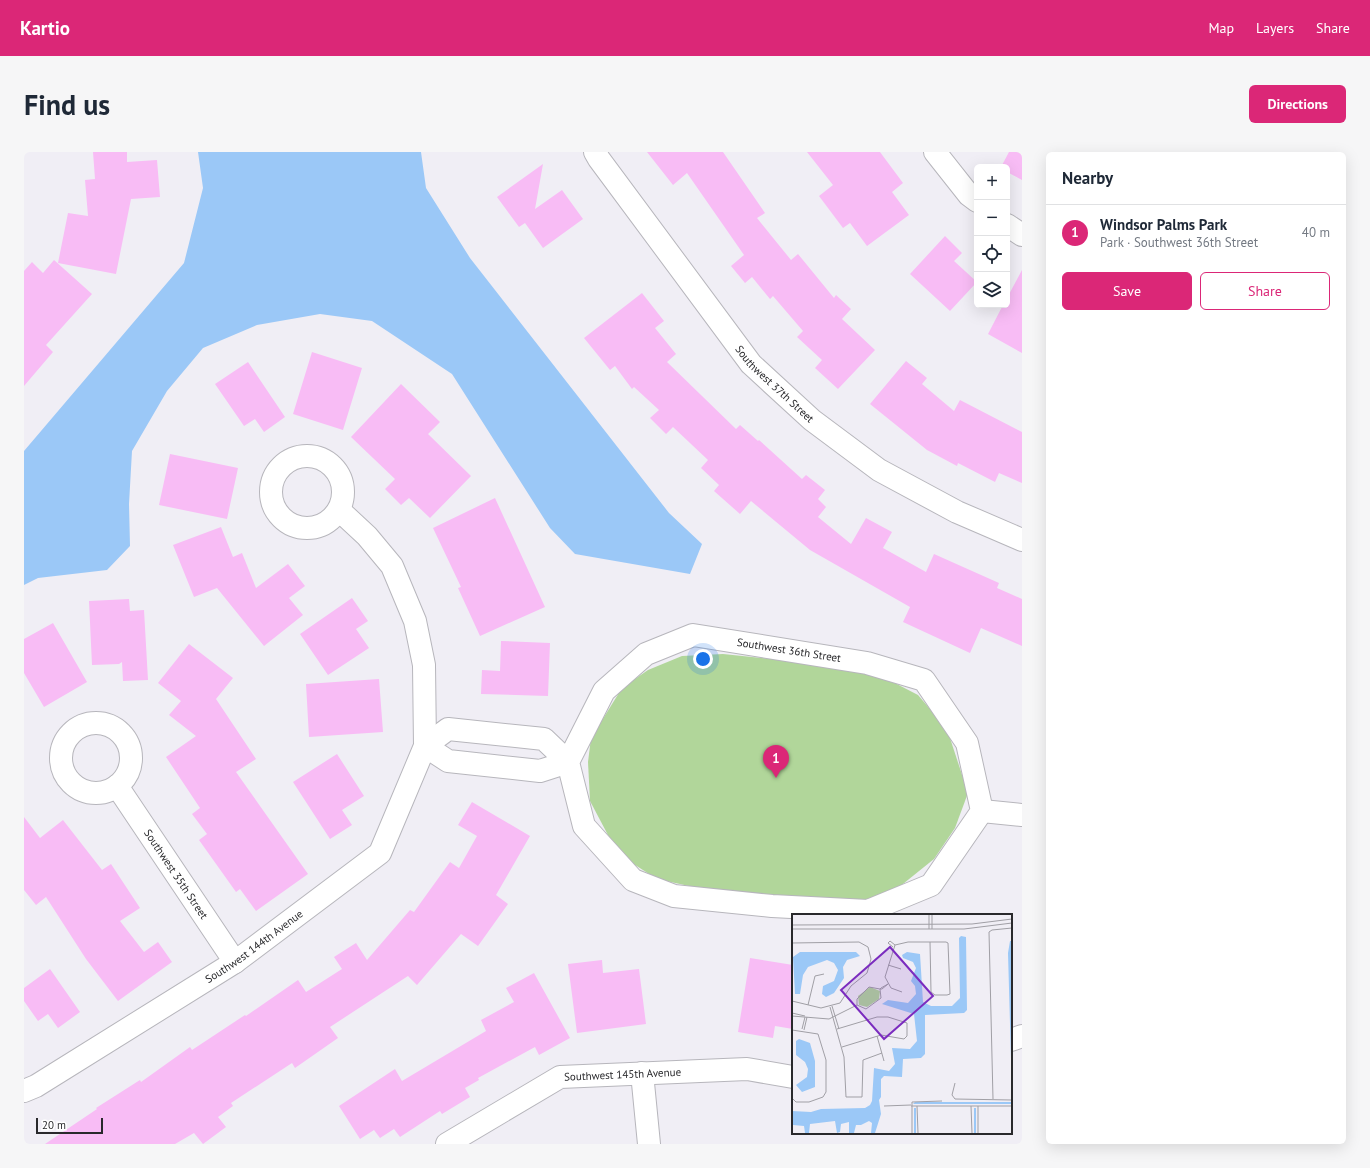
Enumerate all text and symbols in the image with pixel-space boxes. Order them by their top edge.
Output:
text: Kartio [20,16,70,40]
text: Map [1208,19,1234,37]
text: Layers [1256,19,1294,37]
text: Share [1316,19,1350,37]
button: Directions [1249,85,1346,123]
text: Find us [24,86,110,123]
map controls [974,164,1010,308]
button: + [974,164,1010,200]
text: Nearby [1062,167,1113,189]
button: − [974,200,1010,236]
text: Windsor Palms Park [1100,215,1227,234]
text: 1 [1071,224,1079,241]
text: 40 m [1302,224,1330,241]
text: Park · Southwest 36th Street [1100,234,1258,251]
button: locate [974,236,1010,272]
button: layers [974,272,1010,308]
button: Save [1062,272,1192,310]
button: Share [1200,272,1330,310]
street label: Southwest 37th Street [732,342,817,426]
street label: Southwest 36th Street [736,635,842,665]
your location [693,649,713,669]
pin: 1 [763,745,789,778]
street label: Southwest 35th Street [141,826,211,922]
street label: Southwest 144th Avenue [202,906,306,986]
inset map [792,914,1012,1134]
street label: Southwest 145th Avenue [564,1065,682,1084]
scale bar [36,1116,103,1135]
text: 20 m [42,1118,66,1132]

